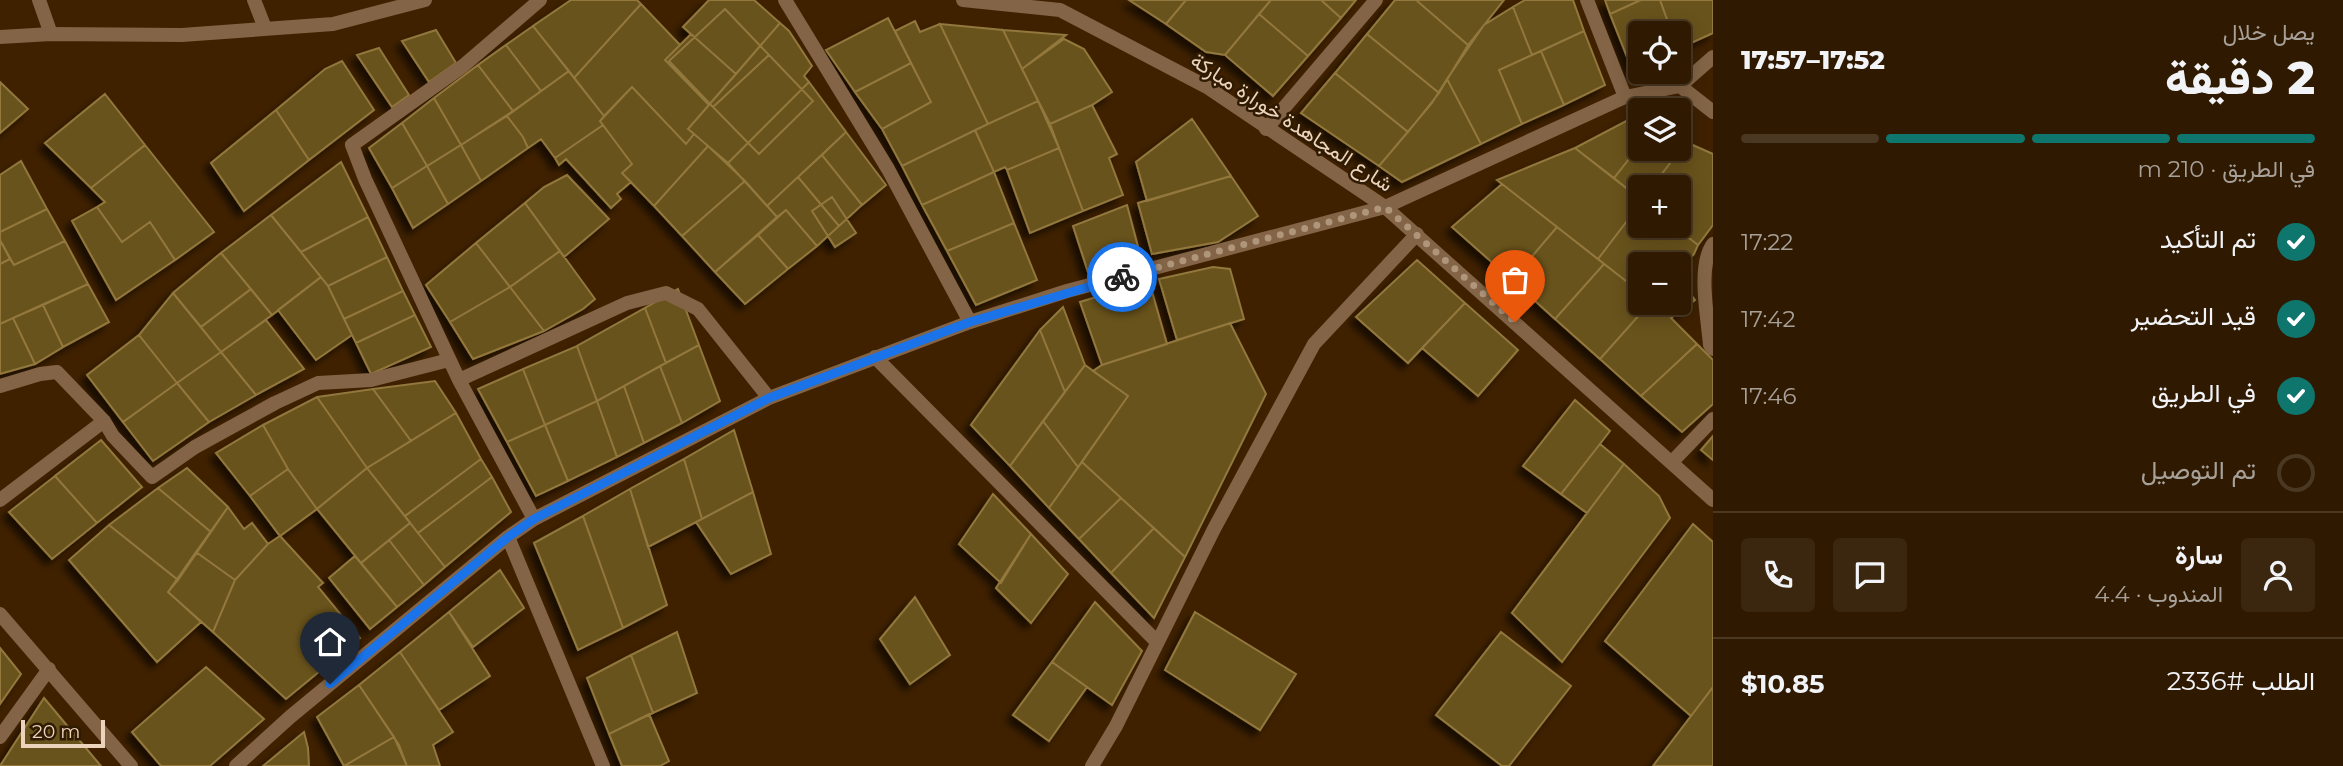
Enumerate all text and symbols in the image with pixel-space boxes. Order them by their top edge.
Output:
text: يصل خلال [2223,18,2315,46]
map controls [1628,21,1691,315]
button: locate [1628,21,1691,84]
text: 17:52–17:57 [1741,44,1885,76]
street label: شارع المجاهدة خورارة مباركة [1185,47,1398,198]
text: 2 دقيقة [2165,49,2315,106]
button: layers [1628,98,1691,161]
text: في الطريق · 210 m [2137,155,2315,183]
button: + [1628,175,1691,238]
text: تم التأكيد [2160,223,2256,255]
icon: check [2277,223,2315,261]
text: 17:22 [1741,228,1793,256]
courier [1087,242,1157,312]
pin [1485,250,1545,322]
button: − [1628,252,1691,315]
icon: bike [1103,258,1141,296]
icon: bag [1496,261,1534,299]
text: قيد التحضير [2131,300,2256,332]
icon: check [2277,300,2315,338]
text: 17:42 [1741,305,1795,333]
text: في الطريق [2151,377,2256,409]
icon: check [2277,377,2315,415]
text: 17:46 [1741,382,1796,410]
text: تم التوصيل [2141,454,2256,486]
button: phone [1741,538,1815,612]
button: chat [1833,538,1907,612]
button: person [2241,538,2315,612]
text: سارة [2175,539,2223,571]
text: المندوب · 4.4 [2094,580,2223,608]
pin [300,612,360,684]
icon: home [311,623,349,661]
text: الطلب #2336 [2167,665,2315,697]
text: $10.85 [1741,668,1825,700]
scale bar [21,717,105,749]
text: 20 m [32,720,80,743]

